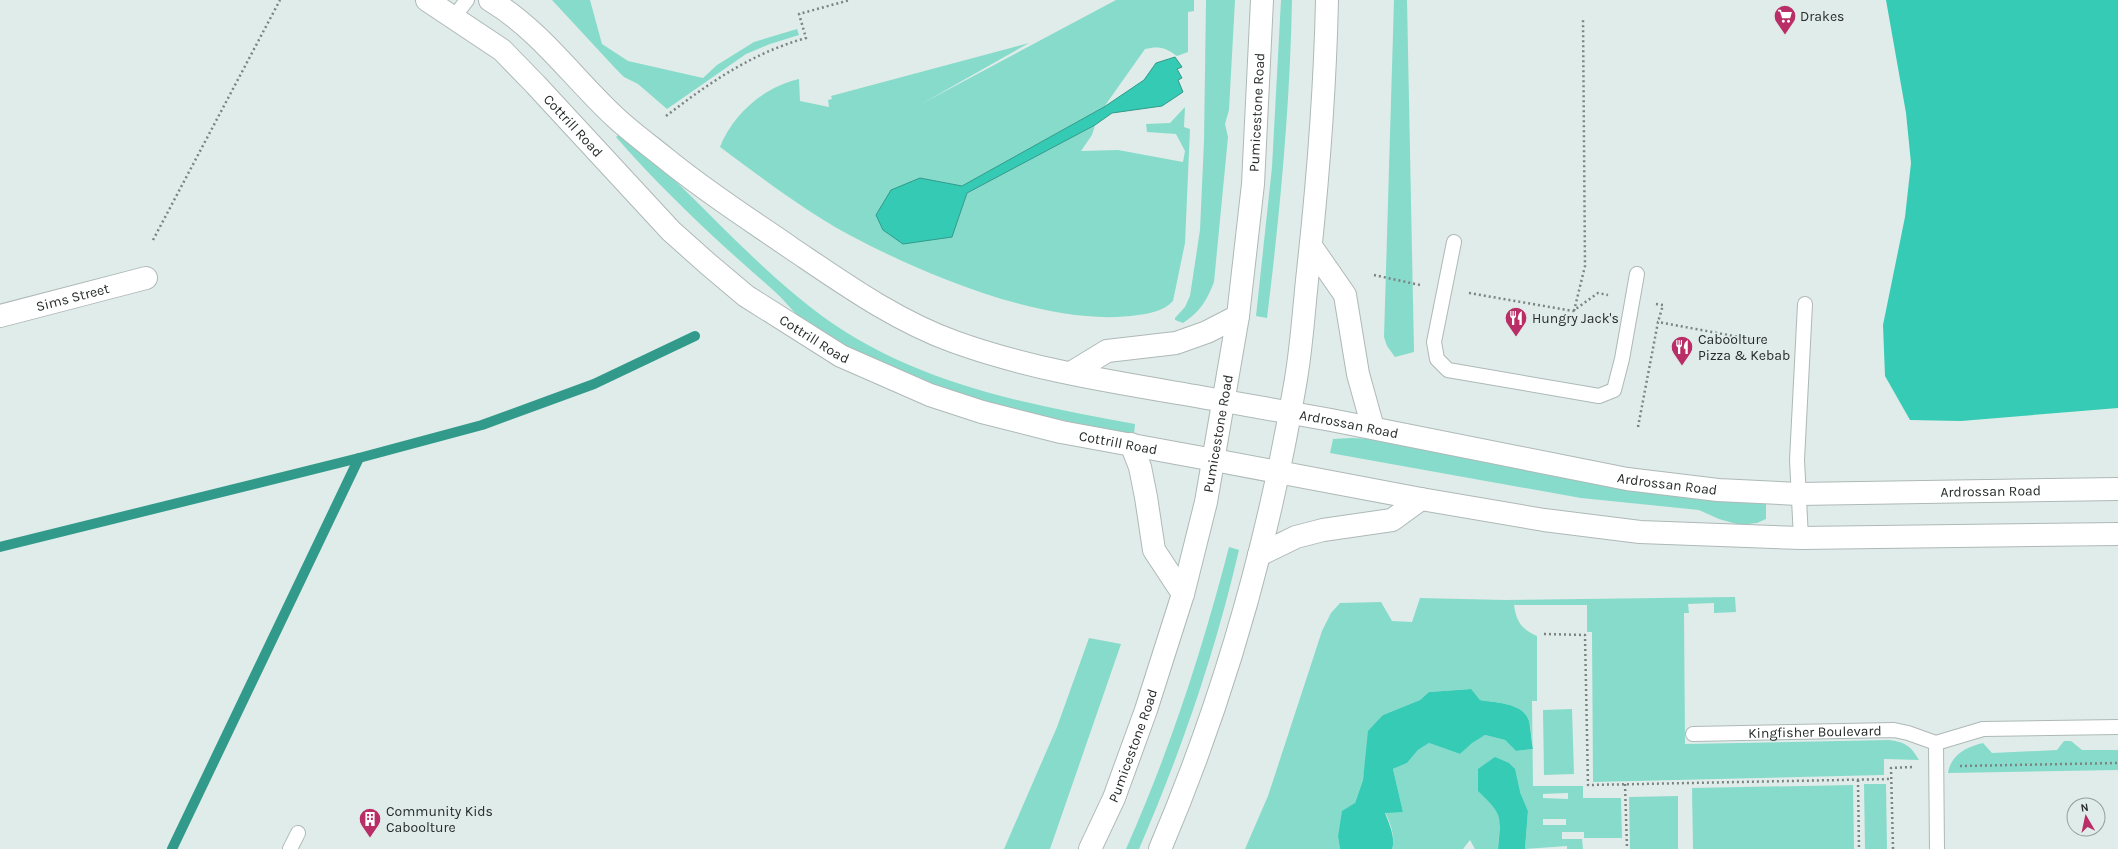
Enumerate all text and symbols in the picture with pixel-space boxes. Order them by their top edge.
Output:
supermarket icon: Drakes [1772,3,1798,36]
place label: Drakes [1800,8,1844,25]
street label: Pumicestone Road [1245,52,1268,172]
street label: Cottrill Road [540,90,607,160]
street label: Sims Street [34,279,111,315]
restaurant icon: Hungry Jack's [1503,305,1529,338]
place label: Hungry Jack's [1532,310,1619,327]
street label: Cottrill Road [776,311,852,367]
place label: Caboolture Pizza & Kebab [1698,331,1790,364]
restaurant icon: Caboolture Pizza & Kebab [1669,334,1695,367]
street label: Pumicestone Road [1199,373,1236,494]
street label: Ardrossan Road [1298,406,1400,442]
street label: Cottrill Road [1078,427,1159,458]
street label: Ardrossan Road [1616,469,1718,498]
street label: Ardrossan Road [1940,482,2041,500]
street label: Pumicestone Road [1105,687,1161,805]
street label: Kingfisher Boulevard [1748,722,1882,741]
north arrow [2066,797,2106,837]
text: N [2080,801,2089,815]
place label: Community Kids Caboolture [386,803,493,836]
building icon: Community Kids Caboolture [357,806,383,839]

